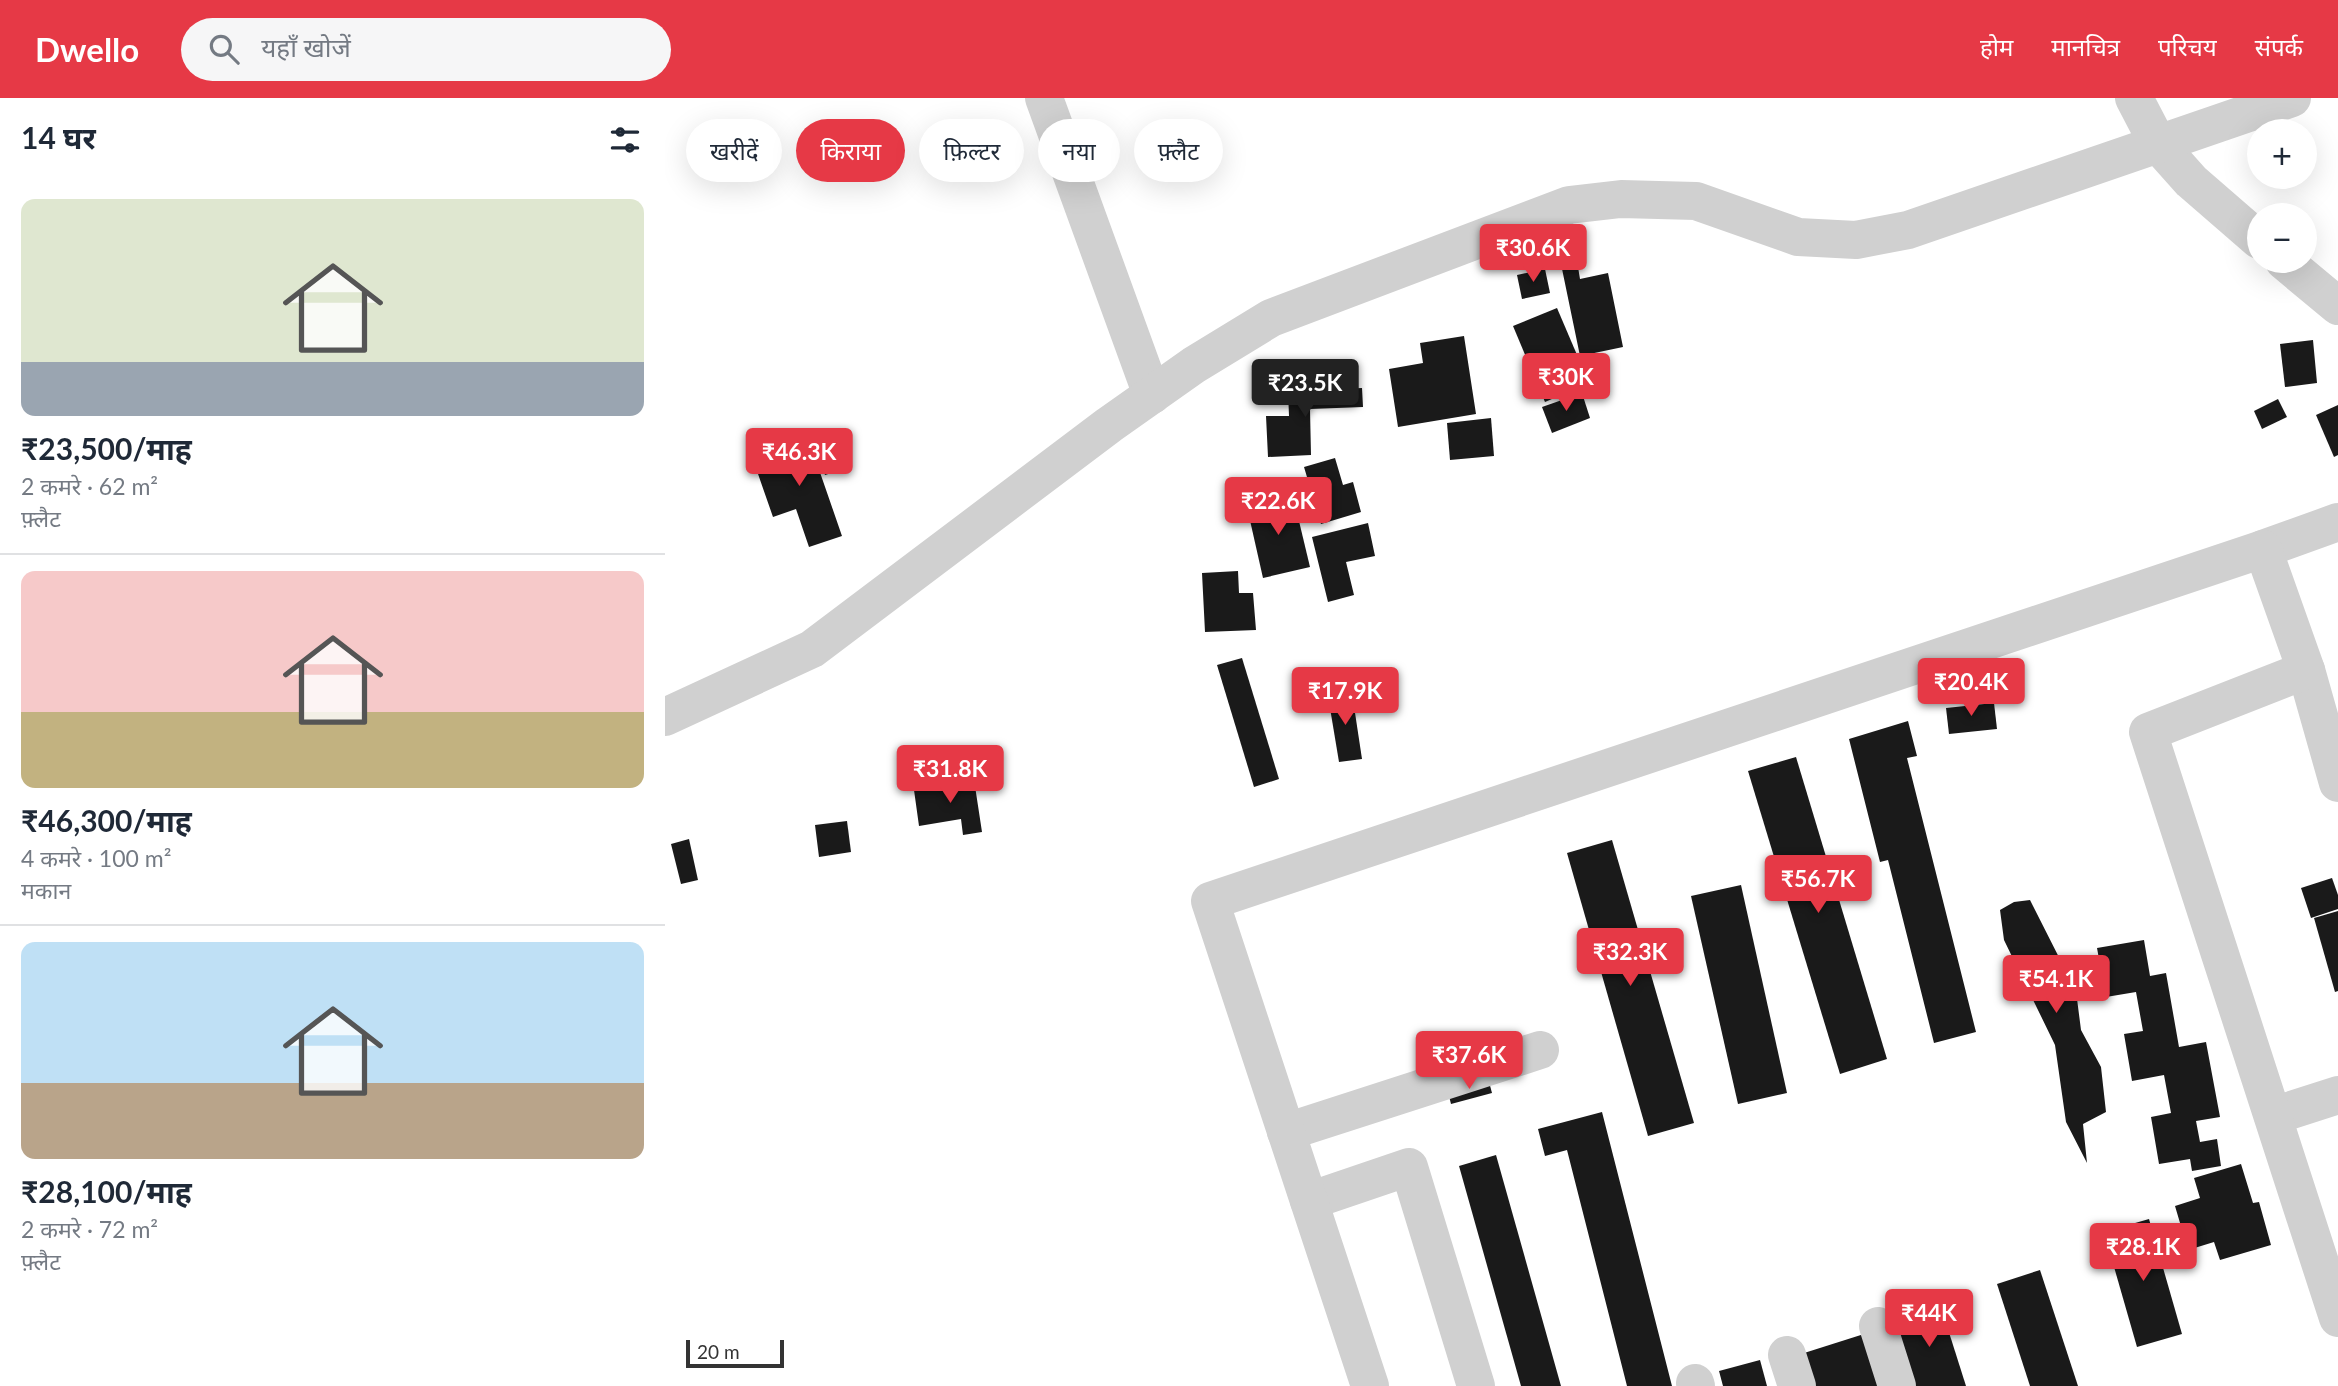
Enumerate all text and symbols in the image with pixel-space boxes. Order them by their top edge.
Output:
search box [181,18,671,81]
text: Dwello [35,29,139,69]
icon: search [205,30,243,68]
text: यहाँ खोजें [261,31,351,63]
text: होम [1980,32,2013,61]
text: मानचित्र [2051,32,2120,61]
text: परिचय [2158,32,2217,61]
text: संपर्क [2255,32,2303,61]
text: 14 घर [21,119,96,155]
chip: खरीदें [686,119,782,182]
chip: किराया [796,119,905,182]
chip: फ़िल्टर [919,119,1024,182]
chip: नया [1038,119,1120,182]
chip: फ़्लैट [1134,119,1223,182]
map controls [2247,119,2317,273]
button: + [2247,119,2317,189]
icon: filters [606,121,644,159]
button: − [2247,203,2317,273]
pin: ₹30.6K [1476,225,1590,284]
text: ₹30.6K [1496,233,1570,261]
icon: home [270,245,396,371]
pin: ₹30K [1525,354,1607,413]
pin: ₹23.5K [1248,360,1362,419]
text: ₹30K [1538,362,1594,390]
text: ₹23.5K [1268,368,1342,396]
pin: ₹46.3K [742,428,856,488]
text: ₹23,500/माह [21,430,192,466]
text: ₹46.3K [762,437,836,465]
text: 2 कमरे · 62 m² [21,472,158,500]
pin: ₹22.6K [1221,478,1335,537]
text: ₹22.6K [1241,486,1315,514]
text: फ़्लैट [21,504,61,532]
icon: home [270,617,396,743]
pin: ₹20.4K [1914,658,2028,718]
text: ₹20.4K [1934,667,2008,695]
pin: ₹17.9K [1288,668,1402,727]
text: ₹17.9K [1308,676,1382,704]
pin: ₹31.8K [893,746,1007,805]
text: ₹31.8K [913,754,987,782]
text: ₹46,300/माह [21,802,192,838]
text: 4 कमरे · 100 m² [21,844,171,872]
pin: ₹56.7K [1761,856,1875,915]
text: ₹56.7K [1781,864,1855,892]
text: मकान [21,876,71,904]
pin: ₹32.3K [1573,928,1687,988]
text: ₹32.3K [1593,937,1667,965]
pin: ₹54.1K [1999,956,2113,1015]
text: ₹54.1K [2019,964,2093,992]
icon: home [270,988,396,1114]
pin: ₹37.6K [1412,1032,1526,1091]
text: ₹37.6K [1432,1040,1506,1068]
text: ₹28,100/माह [21,1173,192,1209]
text: 2 कमरे · 72 m² [21,1215,158,1243]
pin: ₹28.1K [2086,1224,2200,1283]
text: ₹28.1K [2106,1232,2180,1260]
text: फ़्लैट [21,1247,61,1275]
pin: ₹44K [1888,1290,1970,1349]
text: ₹44K [1901,1298,1957,1326]
scale bar [686,1337,784,1369]
text: 20 m [697,1340,740,1363]

